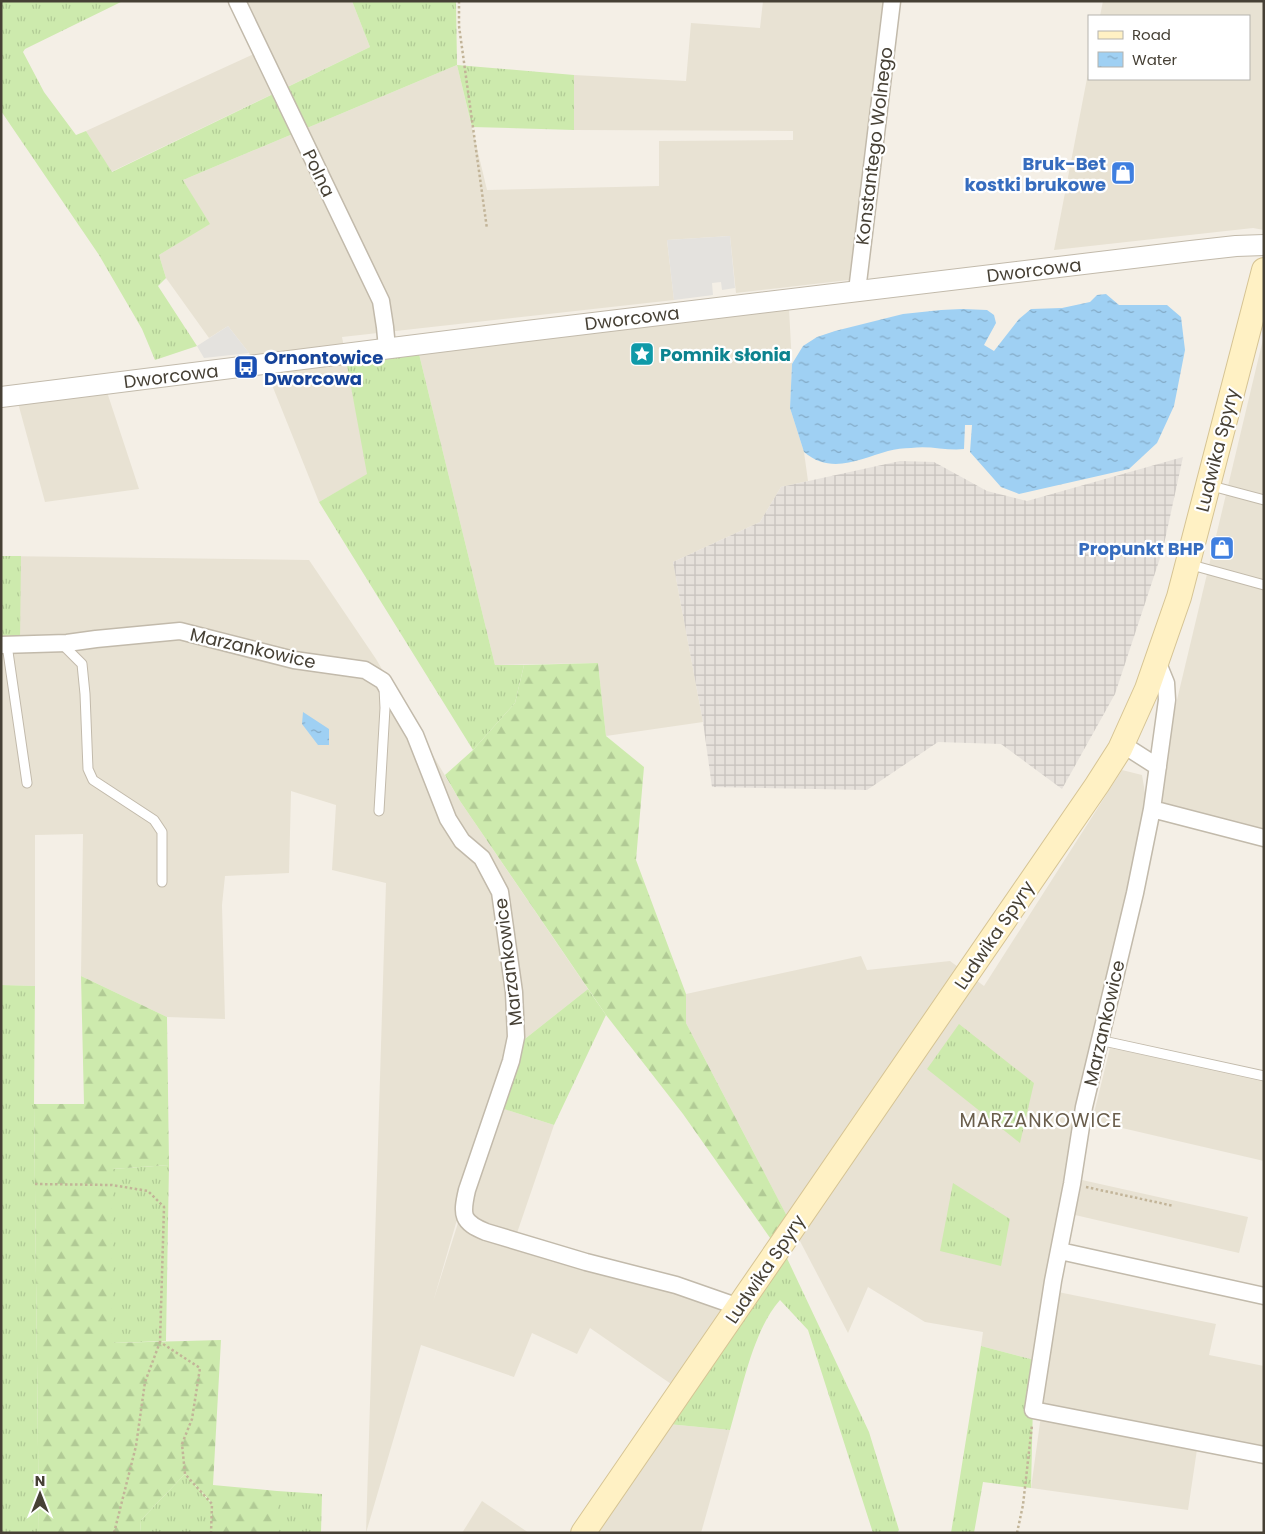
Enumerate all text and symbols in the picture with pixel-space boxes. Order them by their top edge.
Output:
legend [1088,15,1250,80]
text: Road [1132,24,1171,45]
street label: Konstantego Wolnego [849,45,899,247]
text: Water [1132,49,1178,70]
street label: Polna [297,145,341,201]
place label: Bruk-Bet kostki brukowe [964,151,1106,197]
shop icon: Bruk-Bet kostki brukowe [1110,160,1136,186]
street label: Dworcowa [985,252,1083,288]
street label: Dworcowa [583,300,681,336]
place icon: Pomnik słonia [629,341,655,367]
place label: Pomnik słonia [660,342,791,367]
place label: Ornontowice Dworcowa [264,345,383,391]
bus stop icon: Ornontowice Dworcowa [233,354,259,380]
street label: Dworcowa [122,358,220,394]
street label: Ludwika Spyry [1190,386,1244,514]
shop icon: Propunkt BHP [1209,535,1235,561]
place label: Propunkt BHP [1079,536,1204,561]
street label: Marzankowice [188,621,318,675]
street label: Ludwika Spyry [948,876,1040,994]
street label: Marzankowice [488,897,528,1027]
street label: Marzankowice [1077,958,1131,1088]
district label: MARZANKOWICE [959,1107,1123,1134]
street label: Ludwika Spyry [719,1210,811,1328]
north arrow [15,1469,65,1519]
text: N [35,1471,45,1491]

